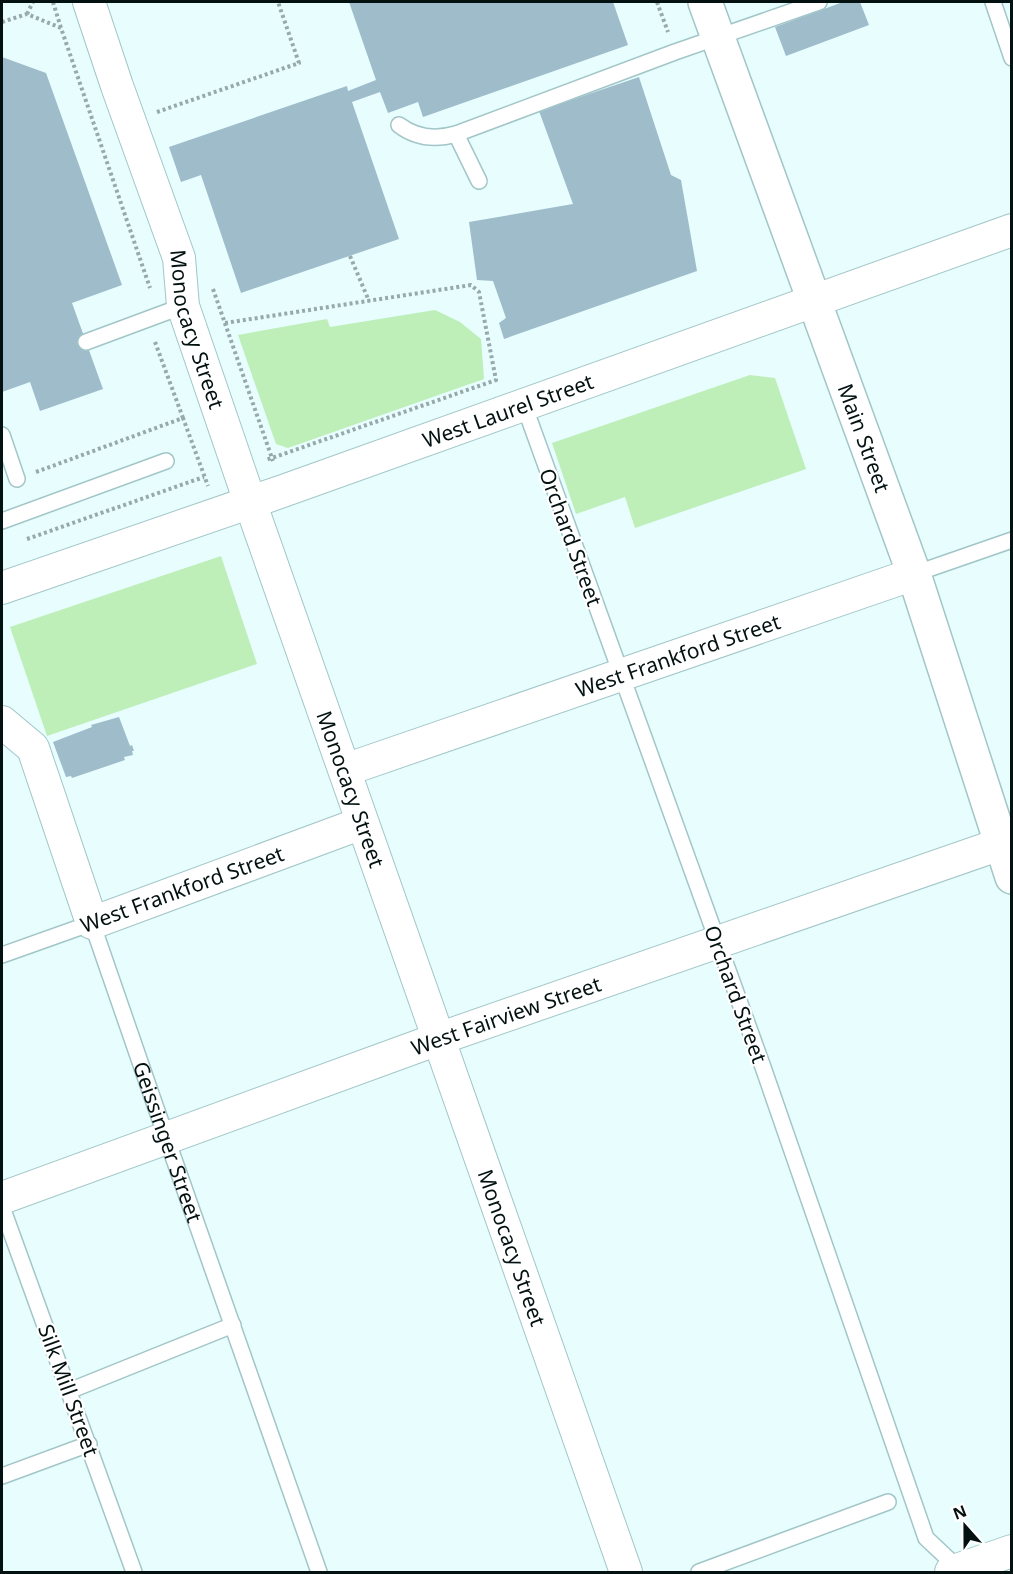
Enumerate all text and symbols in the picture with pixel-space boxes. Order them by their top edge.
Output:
street label: Monocacy Street [164,248,231,413]
street label: West Laurel Street [418,367,597,454]
street label: Main Street [832,380,897,496]
street label: Orchard Street [533,464,609,610]
street label: West Frankford Street [572,607,784,704]
street label: Monocacy Street [310,707,391,872]
street label: West Frankford Street [76,839,288,939]
street label: Orchard Street [698,921,774,1067]
street label: West Fairview Street [407,969,605,1062]
street label: Geissinger Street [127,1057,209,1226]
street label: Monocacy Street [472,1165,553,1330]
street label: Silk Mill Street [32,1320,106,1460]
north arrow [935,1496,995,1556]
text: N [950,1499,970,1525]

